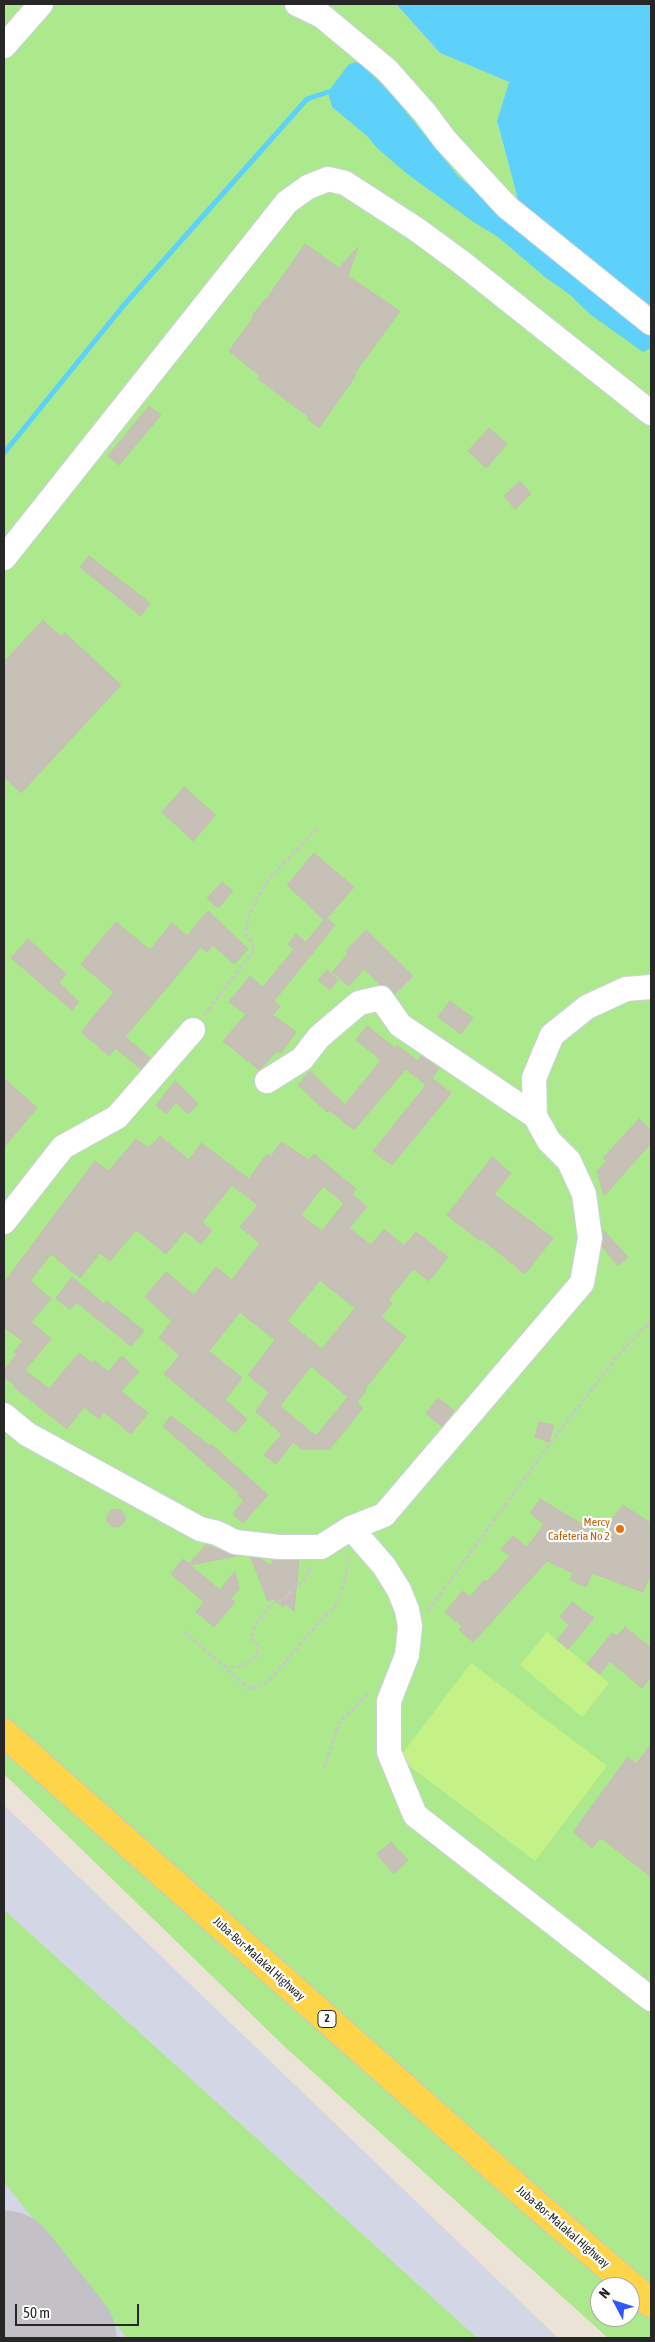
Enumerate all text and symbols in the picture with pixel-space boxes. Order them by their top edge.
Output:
place label: Mercy Cafeteria No 2 [548,1515,610,1543]
marker: Mercy Cafeteria No 2 [614,1523,626,1535]
street label: Juba-Bor-Malakal Highway [210,1914,308,2004]
road number: 2 [318,2010,336,2028]
street label: Juba-Bor-Malakal Highway [514,2183,612,2271]
north arrow [590,2277,640,2327]
text: N [595,2285,613,2301]
scale bar [18,2294,141,2326]
text: 50 m [23,2304,50,2321]

